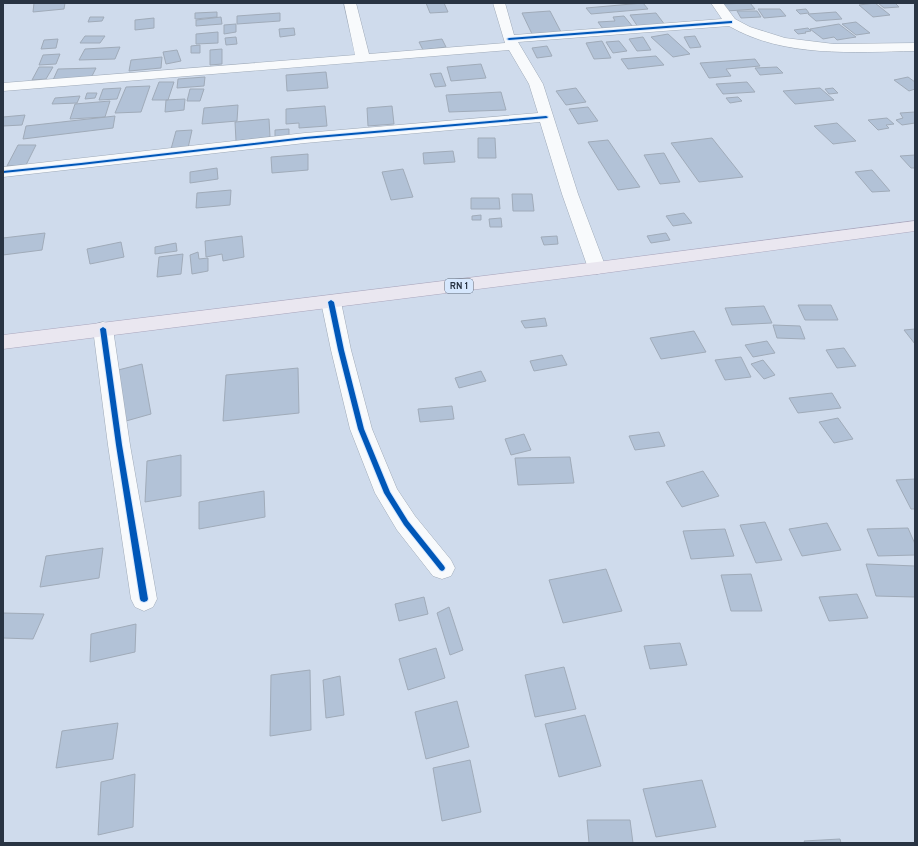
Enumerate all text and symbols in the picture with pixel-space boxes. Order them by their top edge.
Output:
road number: RN 1 [445,279,473,293]

